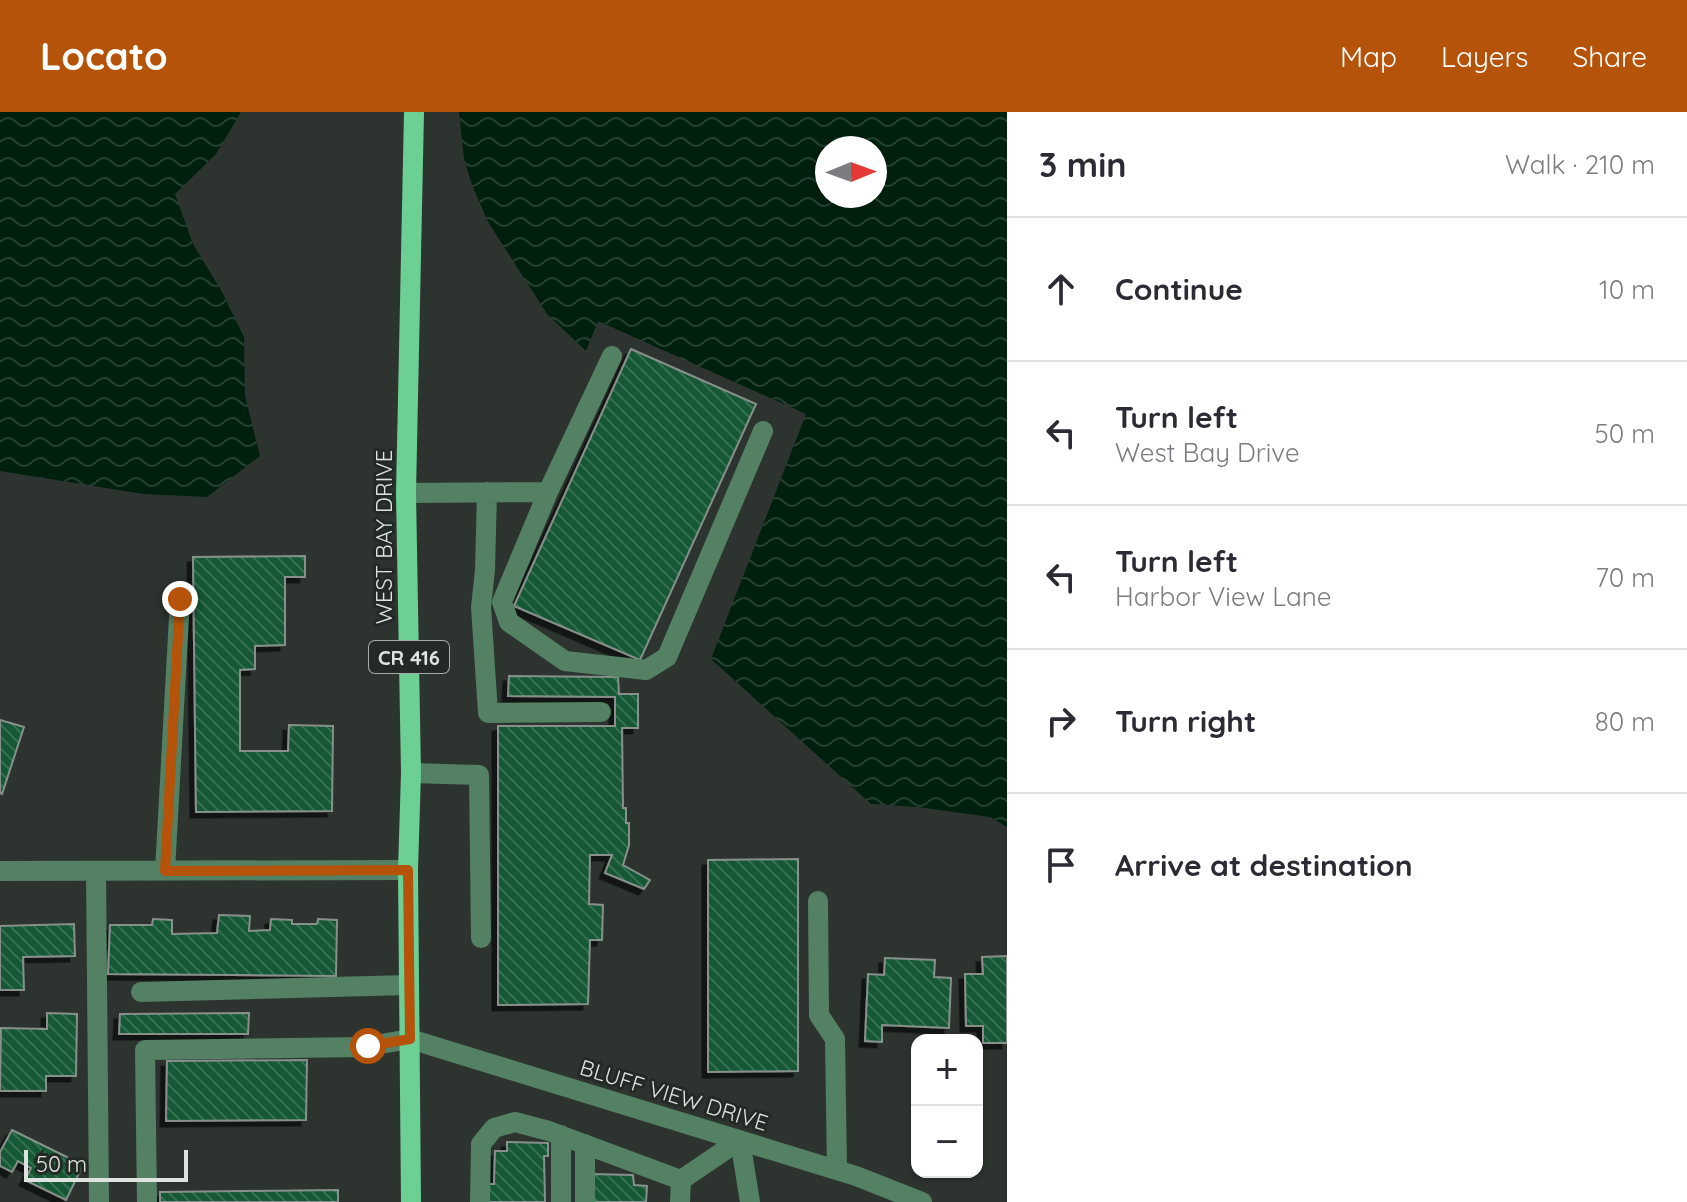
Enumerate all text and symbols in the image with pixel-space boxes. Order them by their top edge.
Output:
text: Locato [40,32,168,80]
text: Map [1340,39,1397,74]
text: Layers [1441,39,1528,74]
text: Share [1572,39,1647,74]
north arrow [815,136,887,208]
text: 3 min [1039,143,1126,186]
text: Walk · 210 m [1505,148,1655,181]
icon: ahead [1039,267,1083,311]
text: Continue [1115,270,1243,308]
text: 10 m [1599,273,1655,306]
text: Turn left [1115,398,1238,436]
icon: left [1039,411,1083,455]
text: 50 m [1595,417,1655,450]
text: West Bay Drive [1115,436,1300,469]
street label: WEST BAY DRIVE [370,450,398,624]
text: Turn left [1115,542,1238,580]
icon: left [1039,555,1083,599]
text: 70 m [1595,561,1655,594]
text: Harbor View Lane [1115,580,1332,613]
route end [162,581,198,617]
road number: CR 416 [369,641,449,673]
icon: right [1039,699,1083,743]
text: Turn right [1115,702,1256,740]
text: 80 m [1595,705,1655,738]
icon: arrive [1039,843,1083,887]
text: Arrive at destination [1115,846,1413,884]
route start [350,1028,386,1064]
map controls [911,1034,983,1178]
button: + [911,1034,983,1106]
street label: BLUFF VIEW DRIVE [577,1053,771,1137]
button: − [911,1106,983,1178]
scale bar [24,1146,188,1182]
text: 50 m [36,1150,87,1178]

